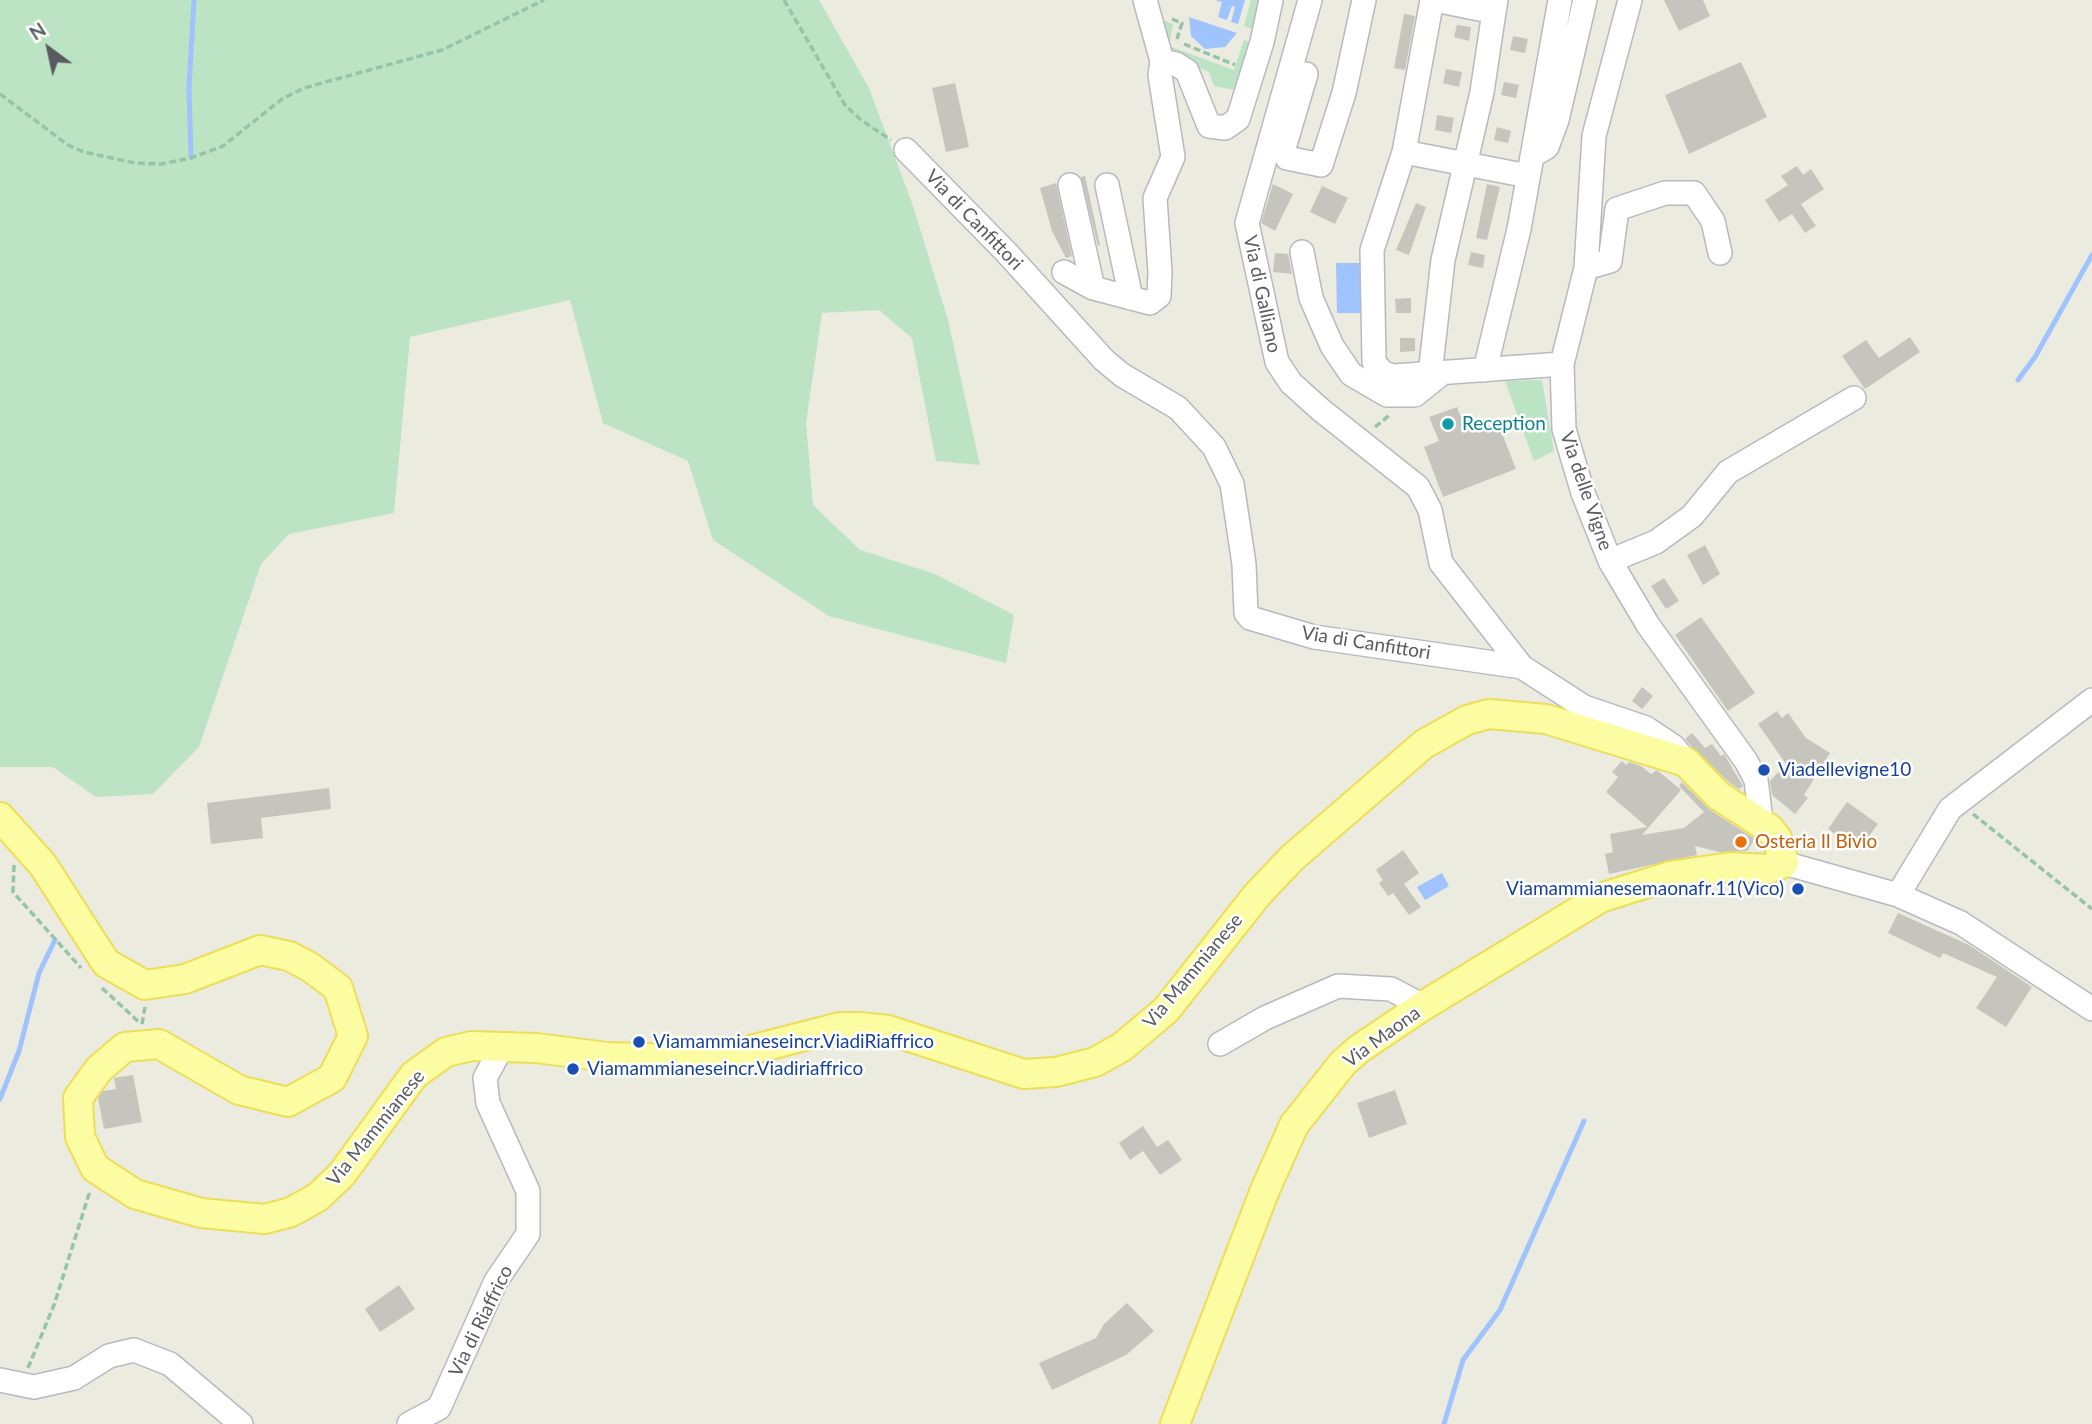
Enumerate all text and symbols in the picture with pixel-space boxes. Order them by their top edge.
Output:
north arrow [14,14,84,84]
text: N [25,17,50,45]
street label: Via di Canfittori [920,165,1028,275]
street label: Via di Galliano [1238,233,1286,355]
place label: Reception [1462,413,1546,435]
marker: Reception [1440,416,1456,432]
street label: Via delle Vigne [1555,429,1617,553]
street label: Via di Canfittori [1300,622,1432,664]
place label: Viadellevigne10 [1778,759,1911,781]
marker: Viadellevigne10 [1756,762,1772,778]
place label: Osteria Il Bivio [1755,831,1877,853]
marker: Osteria Il Bivio [1733,834,1749,850]
place label: Viamammianesemaonafr.11(Vico) [1506,878,1784,900]
marker: Viamammianesemaonafr.11(Vico) [1790,881,1806,897]
street label: Via Mammianese [1138,909,1248,1033]
street label: Via Maona [1339,1002,1425,1072]
place label: Viamammianeseincr.ViadiRiaffrico [653,1031,934,1053]
marker: Viamammianeseincr.ViadiRiaffrico [631,1034,647,1050]
place label: Viamammianeseincr.Viadiriaffrico [587,1058,863,1080]
marker: Viamammianeseincr.Viadiriaffrico [565,1061,581,1077]
street label: Via Mammianese [322,1065,430,1191]
street label: Via di Riaffrico [444,1262,518,1380]

